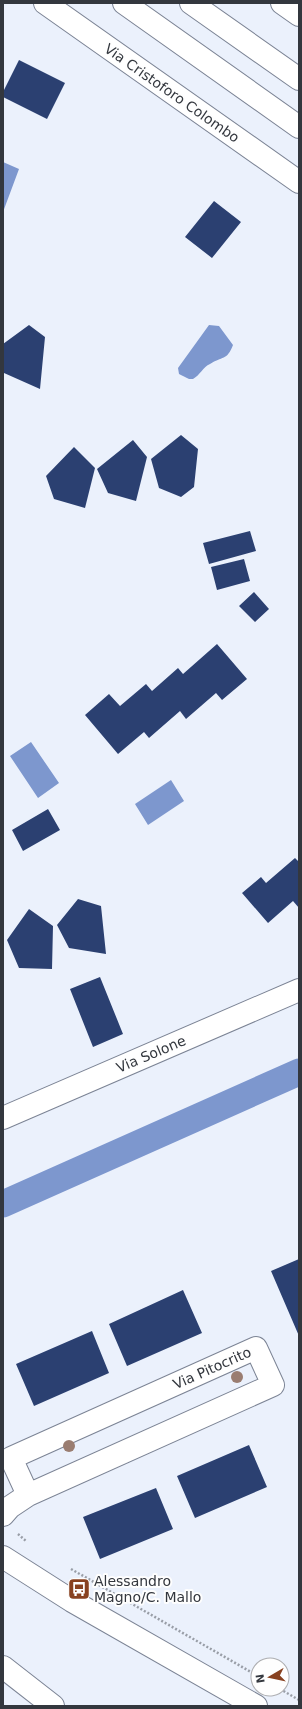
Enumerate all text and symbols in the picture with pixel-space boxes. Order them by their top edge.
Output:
street label: Via Cristoforo Colombo [102,40,242,146]
street label: Via Solone [114,1032,188,1076]
street label: Via Pitocrito [171,1344,253,1392]
place label: Alessandro Magno/C. Mallo [94,1573,201,1605]
bus stop icon: Alessandro Magno/C. Mallo [66,1576,92,1602]
north arrow [250,1657,290,1697]
text: N [253,1673,268,1684]

